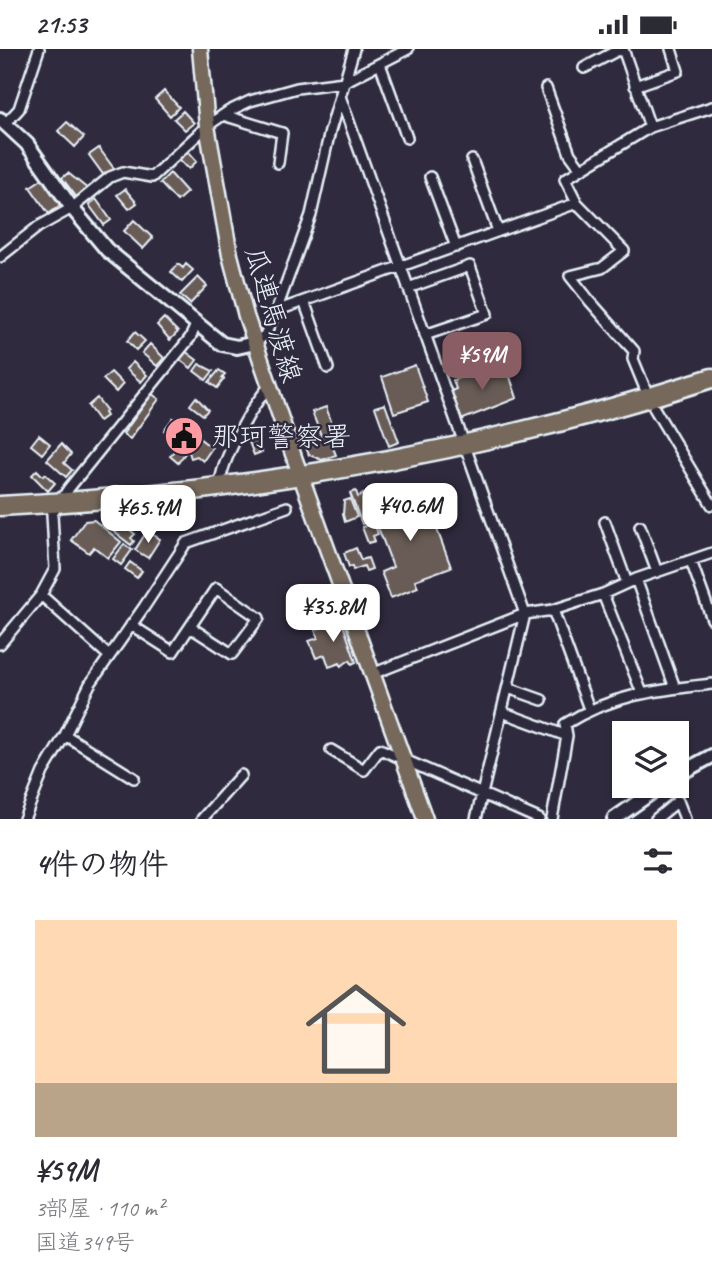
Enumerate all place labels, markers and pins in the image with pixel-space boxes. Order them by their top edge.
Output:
pin: ¥59M [441,333,523,392]
public building icon: 那珂警察署 [163,415,205,457]
place label: 那珂警察署 [211,419,351,454]
pin: ¥40.6M [353,483,467,543]
pin: ¥65.9M [91,485,205,545]
pin: ¥35.8M [276,585,390,644]

